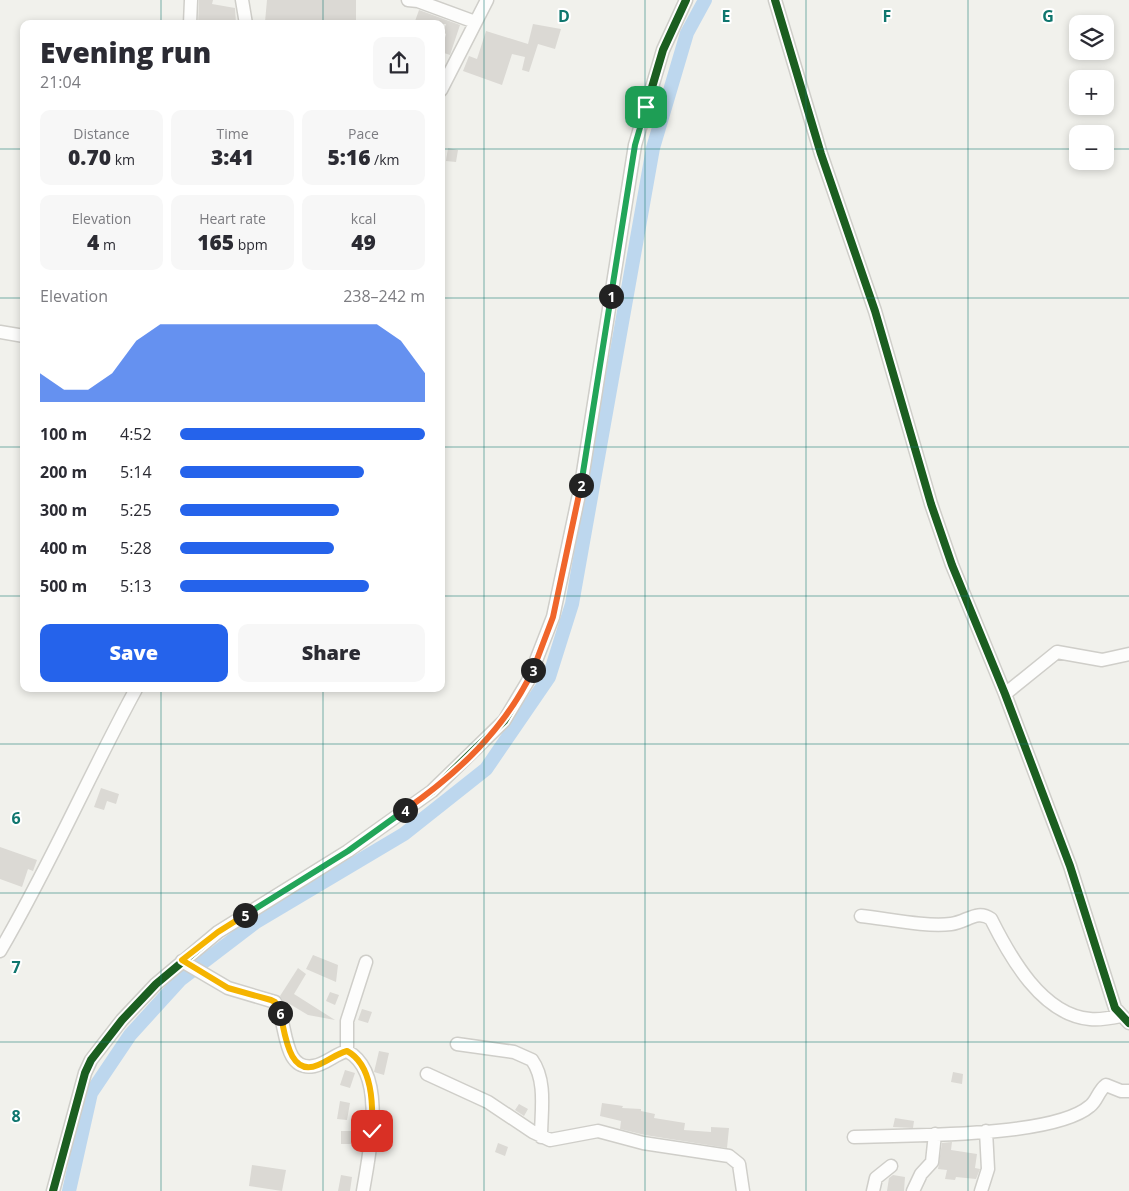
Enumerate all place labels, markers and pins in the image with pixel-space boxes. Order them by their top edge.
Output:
pin [625,86,667,128]
pin: 1 [598,284,624,308]
pin: 2 [568,472,594,498]
pin: 3 [520,658,546,682]
pin: 4 [392,798,418,822]
pin: 5 [232,902,258,928]
pin: 6 [268,1000,292,1026]
pin [351,1110,393,1152]

